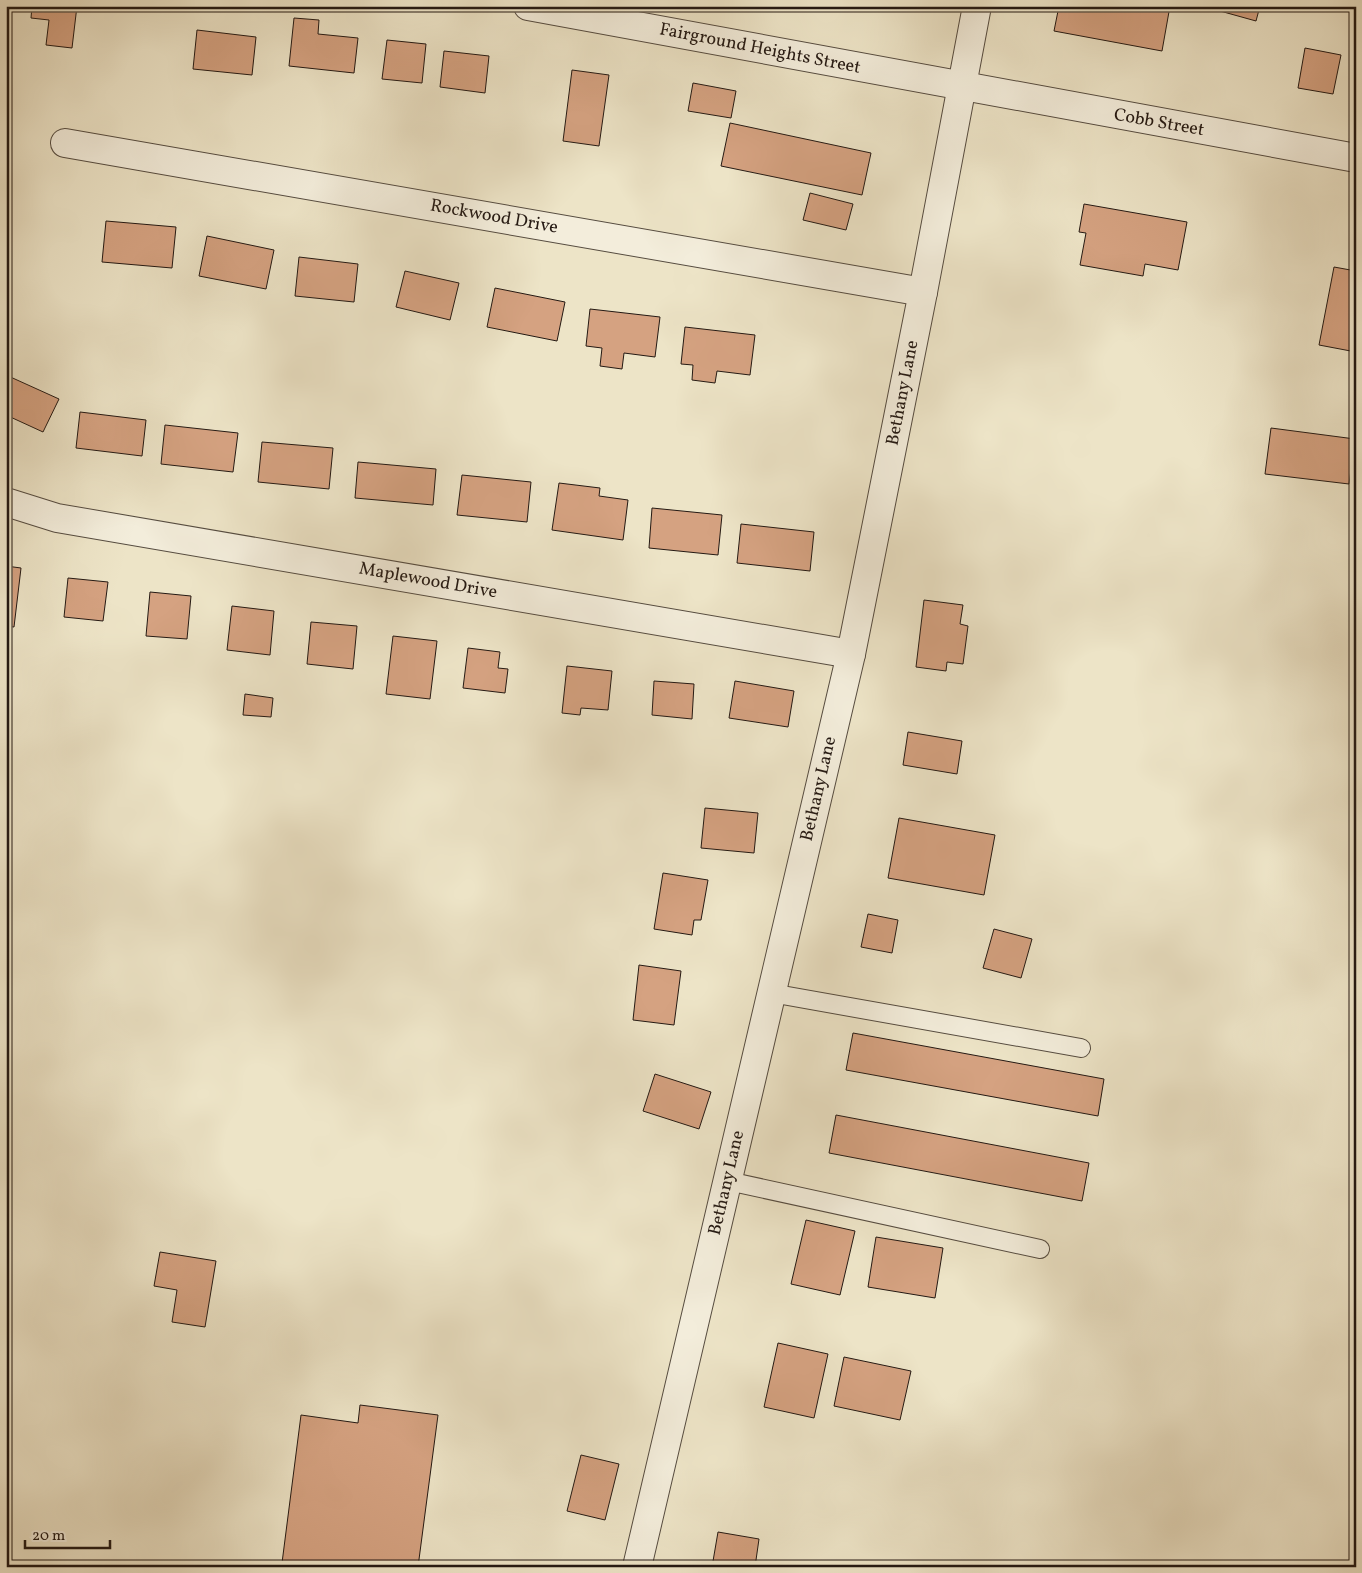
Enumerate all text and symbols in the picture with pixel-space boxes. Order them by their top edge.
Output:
street label: Fairground Heights Street [657,17,863,81]
street label: Cobb Street [1112,103,1206,143]
street label: Rockwood Drive [428,193,560,241]
street label: Bethany Lane [881,338,925,448]
street label: Maplewood Drive [357,557,499,605]
street label: Bethany Lane [795,734,843,844]
street label: Bethany Lane [703,1128,751,1238]
scale bar [25,1518,110,1550]
text: 20 m [32,1526,65,1547]

